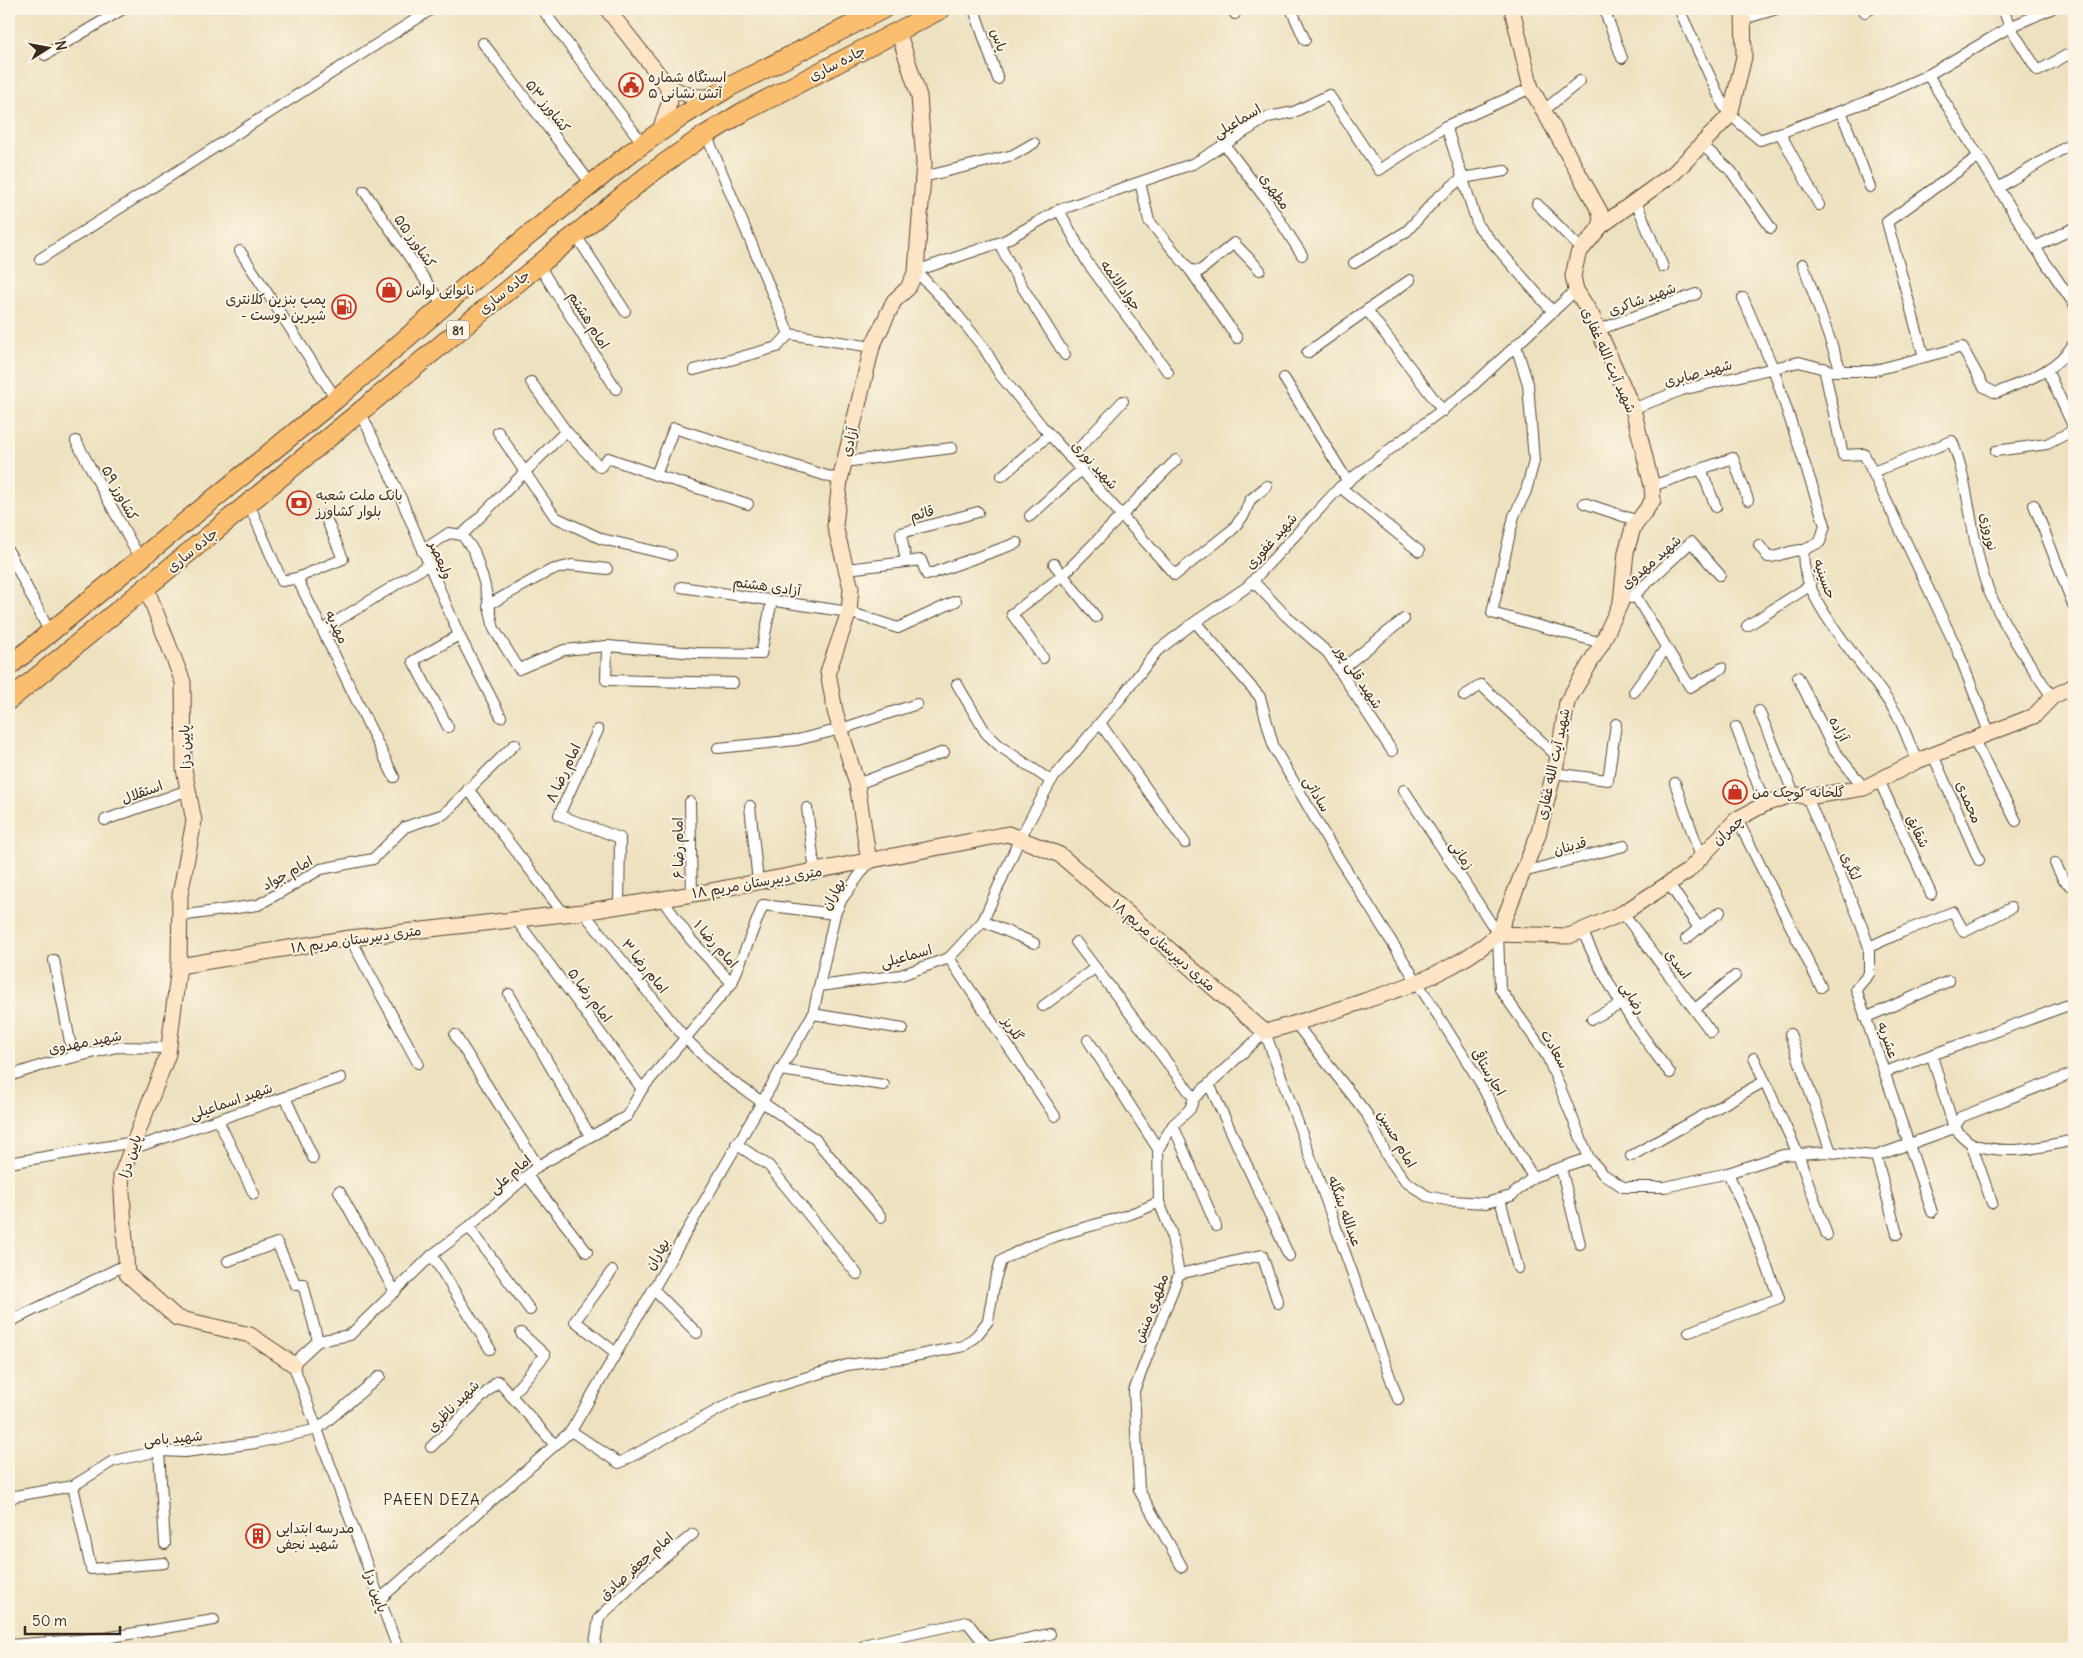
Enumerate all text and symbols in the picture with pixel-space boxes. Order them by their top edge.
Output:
north arrow [22,22,72,72]
street label: یاس [987,26,1011,54]
text: N [51,39,71,52]
street label: جاده ساری [806,41,868,85]
place label: ایستگاه شماره ۵ آتش نشانی [648,68,727,102]
public building icon: ایستگاه شماره ۵ آتش نشانی [618,72,644,98]
street label: کشاورز ۵۳ [522,76,574,136]
street label: اسماعیلی [1210,100,1264,142]
street label: مطهری [1256,169,1294,213]
street label: کشاورز ۵۵ [390,211,440,271]
street label: جوادالائمه [1096,256,1146,314]
street label: جاده ساری [475,266,533,318]
shop icon: نانوایی لواش [376,277,402,303]
street label: شهید شاکری [1606,278,1678,320]
place label: نانوایی لواش [406,281,475,300]
street label: امام هشتم [563,288,614,353]
place label: پمپ بنزین کلانتری - شیرین دوست [226,290,326,324]
fuel station icon: پمپ بنزین کلانتری - شیرین دوست [331,294,357,320]
street label: شهید آیت الله غفاری [1578,304,1640,416]
road number: 81 [447,320,469,340]
street label: شهید صابری [1662,355,1734,391]
street label: آزادی [837,425,861,458]
street label: شهید نوری [1068,437,1122,493]
street label: کشاورز ۵۹ [98,462,142,524]
place label: بانک ملت شعبه بلوار کشاورز [315,486,403,520]
bank icon: بانک ملت شعبه بلوار کشاورز [286,490,312,516]
street label: قائم [908,501,937,527]
street label: شهید غفوری [1241,509,1301,573]
street label: نوروزی [1976,511,2002,553]
street label: جاده ساری [163,524,221,576]
street label: شهید مهدوی [1617,531,1685,593]
street label: ولیعصر [425,537,457,582]
street label: حسینیه [1809,557,1841,601]
street label: آزادی هشتم [732,572,803,602]
street label: مهدیه [321,607,353,647]
street label: شهید قلی پور [1330,641,1387,713]
street label: شهید آیت الله غفاری [1532,706,1574,822]
street label: آزاده [1825,713,1853,745]
street label: پایین دزا [175,724,196,770]
street label: امام رضا ۸ [541,741,586,806]
street label: ساداتی [1300,773,1334,815]
street label: استقلال [119,776,165,808]
street label: محمدی [1952,778,1986,826]
shop icon: گلخانه کوچک من [1722,779,1748,805]
place label: گلخانه کوچک من [1752,783,1845,802]
street label: چمران [1708,811,1748,850]
street label: شقایق [1903,812,1933,850]
street label: امام رضا ۶ [668,817,690,879]
street label: قدبنان [1551,833,1589,859]
street label: زمانی [1446,837,1478,873]
street label: لنگری [1837,849,1865,883]
street label: امام جواد [258,852,317,896]
street label: ۱۸ متری دبیرستان مریم [691,862,824,904]
street label: بهاران [817,875,849,913]
street label: ۱۸ متری دبیرستان مریم [1107,895,1220,997]
street label: امام رضا ۱ [688,916,742,973]
street label: ۱۸ متری دبیرستان مریم [290,921,423,959]
street label: امام رضا ۳ [616,935,672,998]
street label: اسماعیلی [878,940,934,972]
street label: اسدی [1661,946,1695,982]
street label: امام رضا ۵ [562,964,616,1027]
street label: رضایی [1616,978,1650,1018]
street label: گلریز [998,1012,1028,1045]
street label: عشریه [1873,1019,1903,1061]
street label: شهید مهدوی [47,1026,123,1058]
street label: سعادت [1537,1026,1573,1072]
street label: اجارستاقی [1468,1045,1510,1099]
street label: شهید اسماعیلی [187,1078,275,1124]
street label: امام حسین [1372,1107,1421,1172]
street label: پایین دزا [115,1132,146,1180]
street label: امام علی [485,1151,536,1199]
street label: عبدالله بشگله [1324,1173,1366,1249]
street label: بهاران [641,1235,673,1273]
street label: مطهری منش [1130,1271,1172,1345]
street label: شهید ناظری [423,1376,483,1436]
street label: شهید بامی [143,1426,203,1450]
district label: PAEEN DEZA [383,1490,481,1509]
place label: مدرسه ابتدایی شهید نجفی [276,1519,354,1553]
building icon: مدرسه ابتدایی شهید نجفی [245,1523,271,1549]
street label: امام جعفر صادق [595,1528,678,1605]
street label: پایین دزا [359,1567,392,1615]
scale bar [25,1603,120,1635]
text: 50 m [32,1611,67,1630]

